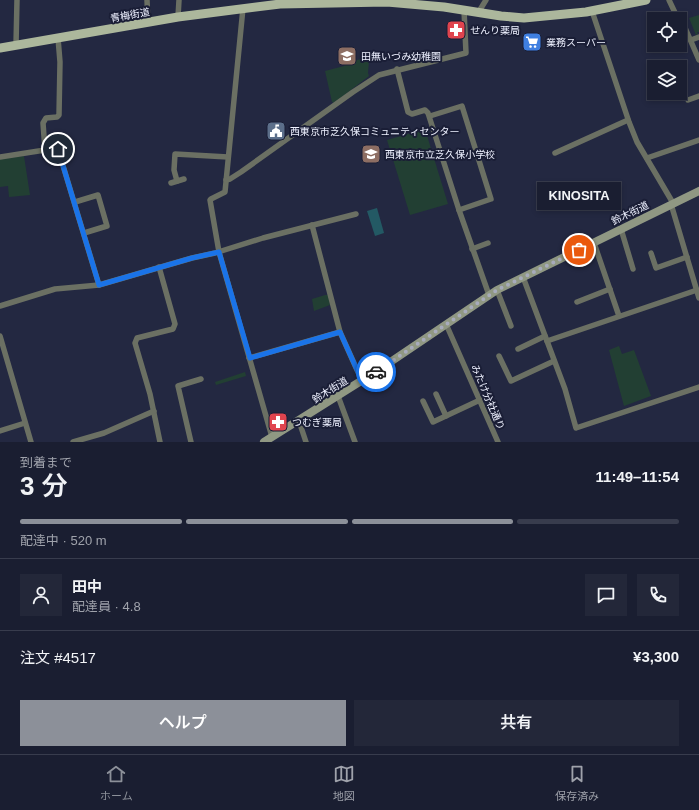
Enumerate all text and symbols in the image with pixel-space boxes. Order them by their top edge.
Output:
street label: 青梅街道 [109,6,151,24]
map controls [647,12,687,100]
button: locate [647,12,687,52]
pharmacy icon: せんり薬局 [445,19,467,41]
place label: せんり薬局 [470,25,520,36]
supermarket icon: 業務スーパー [521,31,543,53]
place label: 業務スーパー [546,37,606,48]
school or university icon: 田無いづみ幼稚園 [336,45,358,67]
place label: 田無いづみ幼稚園 [361,51,441,62]
button: layers [647,60,687,100]
public building icon: 西東京市芝久保コミュニティセンター [265,120,287,142]
place label: 西東京市芝久保コミュニティセンター [290,126,459,137]
pin [41,132,75,166]
icon: home [47,138,69,160]
school or university icon: 西東京市立芝久保小学校 [360,143,382,165]
place label: 西東京市立芝久保小学校 [385,149,495,160]
callout: KINOSITA [537,182,621,210]
text: KINOSITA [548,188,610,203]
street label: 鈴木街道 [610,199,650,227]
pin [562,233,596,267]
icon: bag [568,239,590,261]
courier [356,352,396,392]
icon: car [365,361,387,383]
street label: みたけ分社通り [469,363,507,431]
street label: 鈴木街道 [310,375,350,405]
pharmacy icon: つむぎ薬局 [267,411,289,433]
place label: つむぎ薬局 [292,417,342,428]
text: 到着まで [20,455,72,470]
text: 11:49–11:54 [596,468,679,485]
text: 3 分 [20,471,68,501]
text: 配達中 · 520 m [20,533,107,548]
button: person [20,574,62,616]
button: chat [585,574,627,616]
button: phone [637,574,679,616]
text: 田中 [72,578,102,595]
text: 配達員 · 4.8 [72,599,141,614]
text: ¥3,300 [633,648,679,665]
text: 注文 #4517 [20,649,96,666]
button: ヘルプ [20,700,346,746]
button: 共有 [354,700,679,746]
tab: ホーム [100,763,133,803]
tab: 地図 [333,763,355,803]
tab: 保存済み [555,763,599,803]

